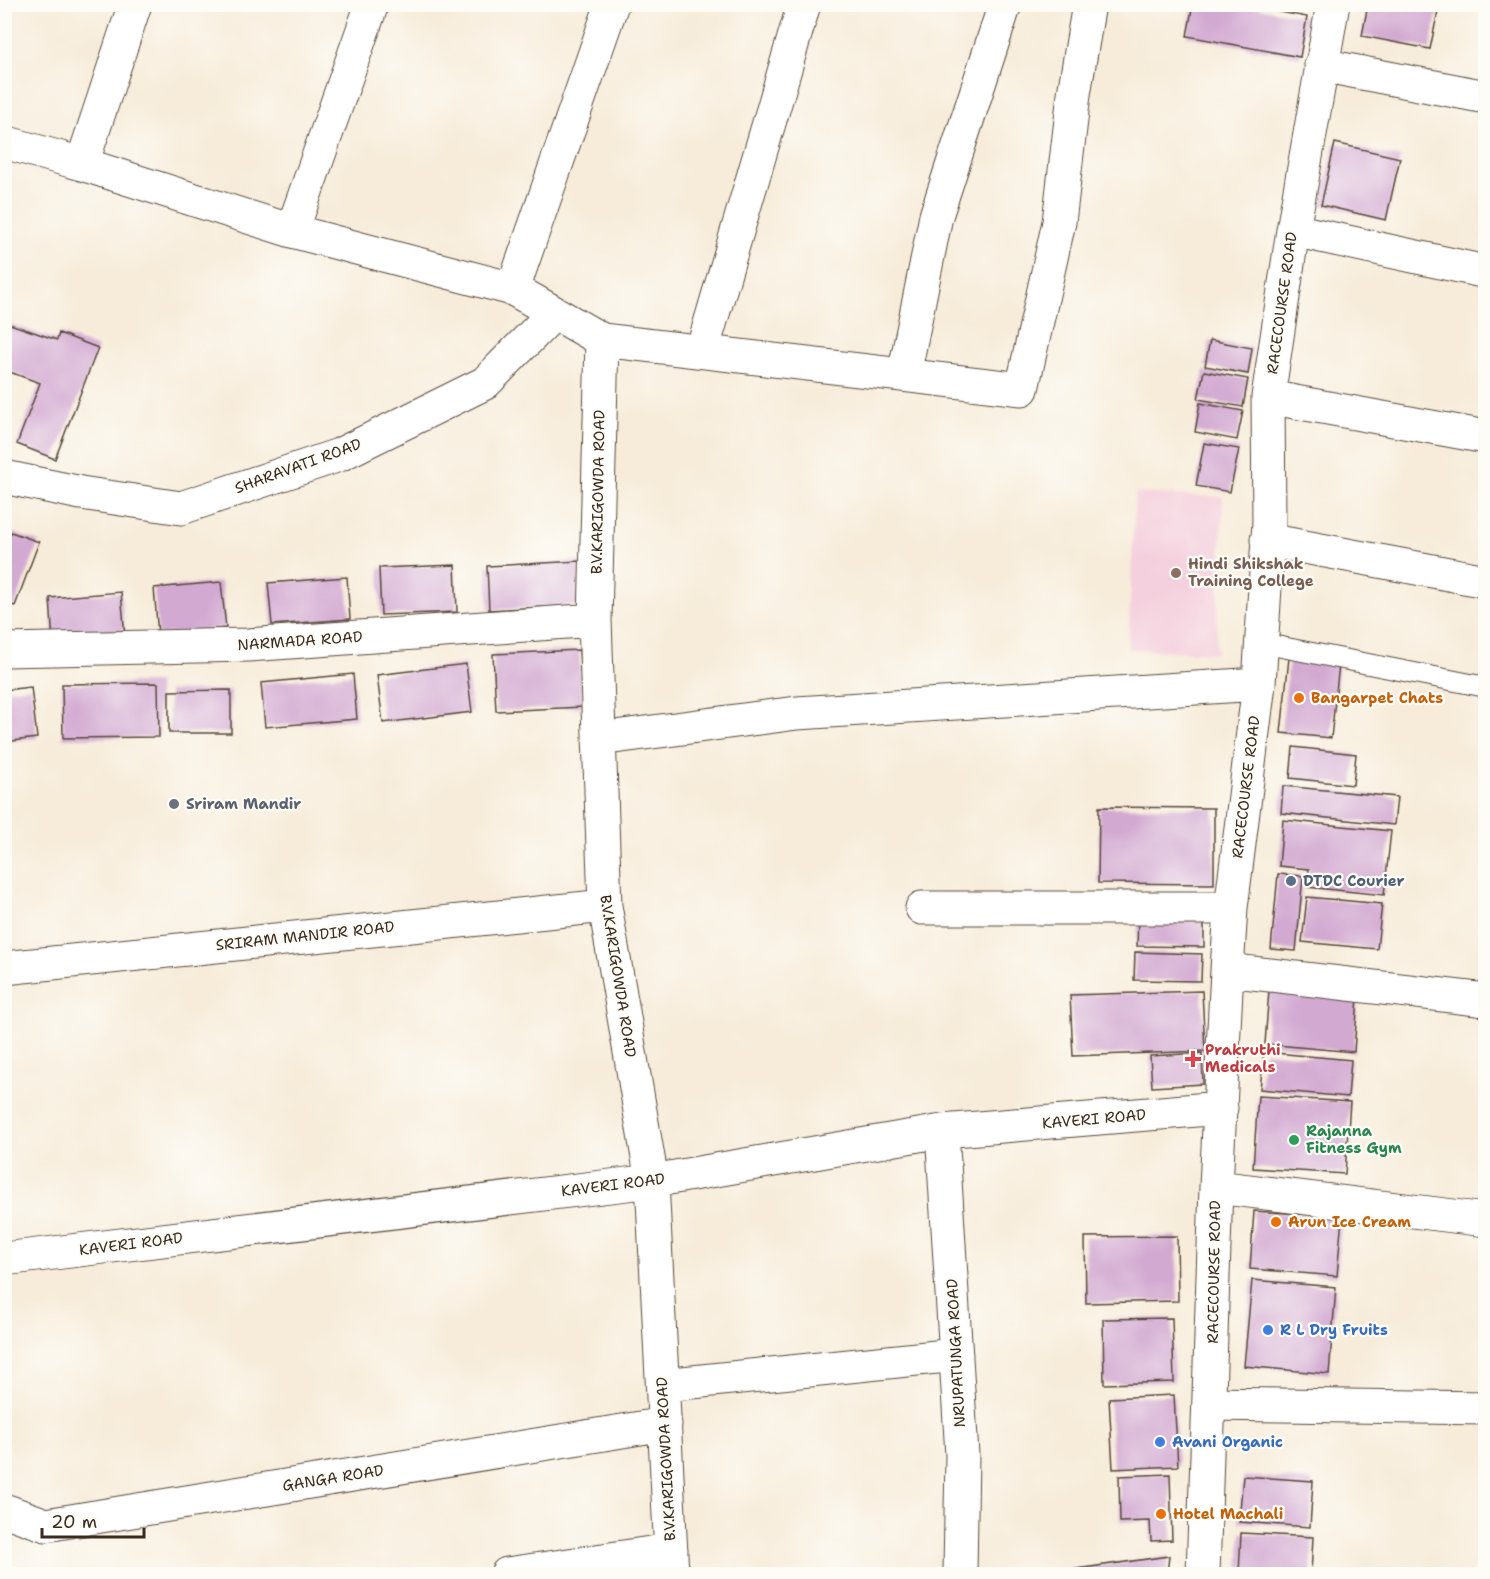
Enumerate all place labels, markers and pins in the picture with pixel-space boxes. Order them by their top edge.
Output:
place label: Hindi Shikshak Training College [1188,554,1314,591]
marker: Hindi Shikshak Training College [1169,566,1183,580]
place label: Bangarpet Chats [1311,688,1443,708]
marker: Bangarpet Chats [1292,691,1306,705]
place label: Sriram Mandir [186,794,301,814]
marker: Sriram Mandir [167,797,181,811]
place label: DTDC Courier [1303,871,1405,891]
marker: DTDC Courier [1284,874,1298,888]
place label: Prakruthi Medicals [1205,1040,1281,1077]
marker: Prakruthi Medicals [1186,1052,1200,1066]
place label: Rajanna Fitness Gym [1306,1121,1402,1158]
marker: Rajanna Fitness Gym [1287,1133,1301,1147]
place label: Arun Ice Cream [1288,1212,1411,1232]
marker: Arun Ice Cream [1269,1215,1283,1229]
place label: R L Dry Fruits [1280,1320,1388,1340]
marker: R L Dry Fruits [1261,1323,1275,1337]
place label: Avani Organic [1172,1432,1283,1452]
marker: Avani Organic [1153,1435,1167,1449]
place label: Hotel Machali [1173,1504,1283,1524]
marker: Hotel Machali [1154,1507,1168,1521]

